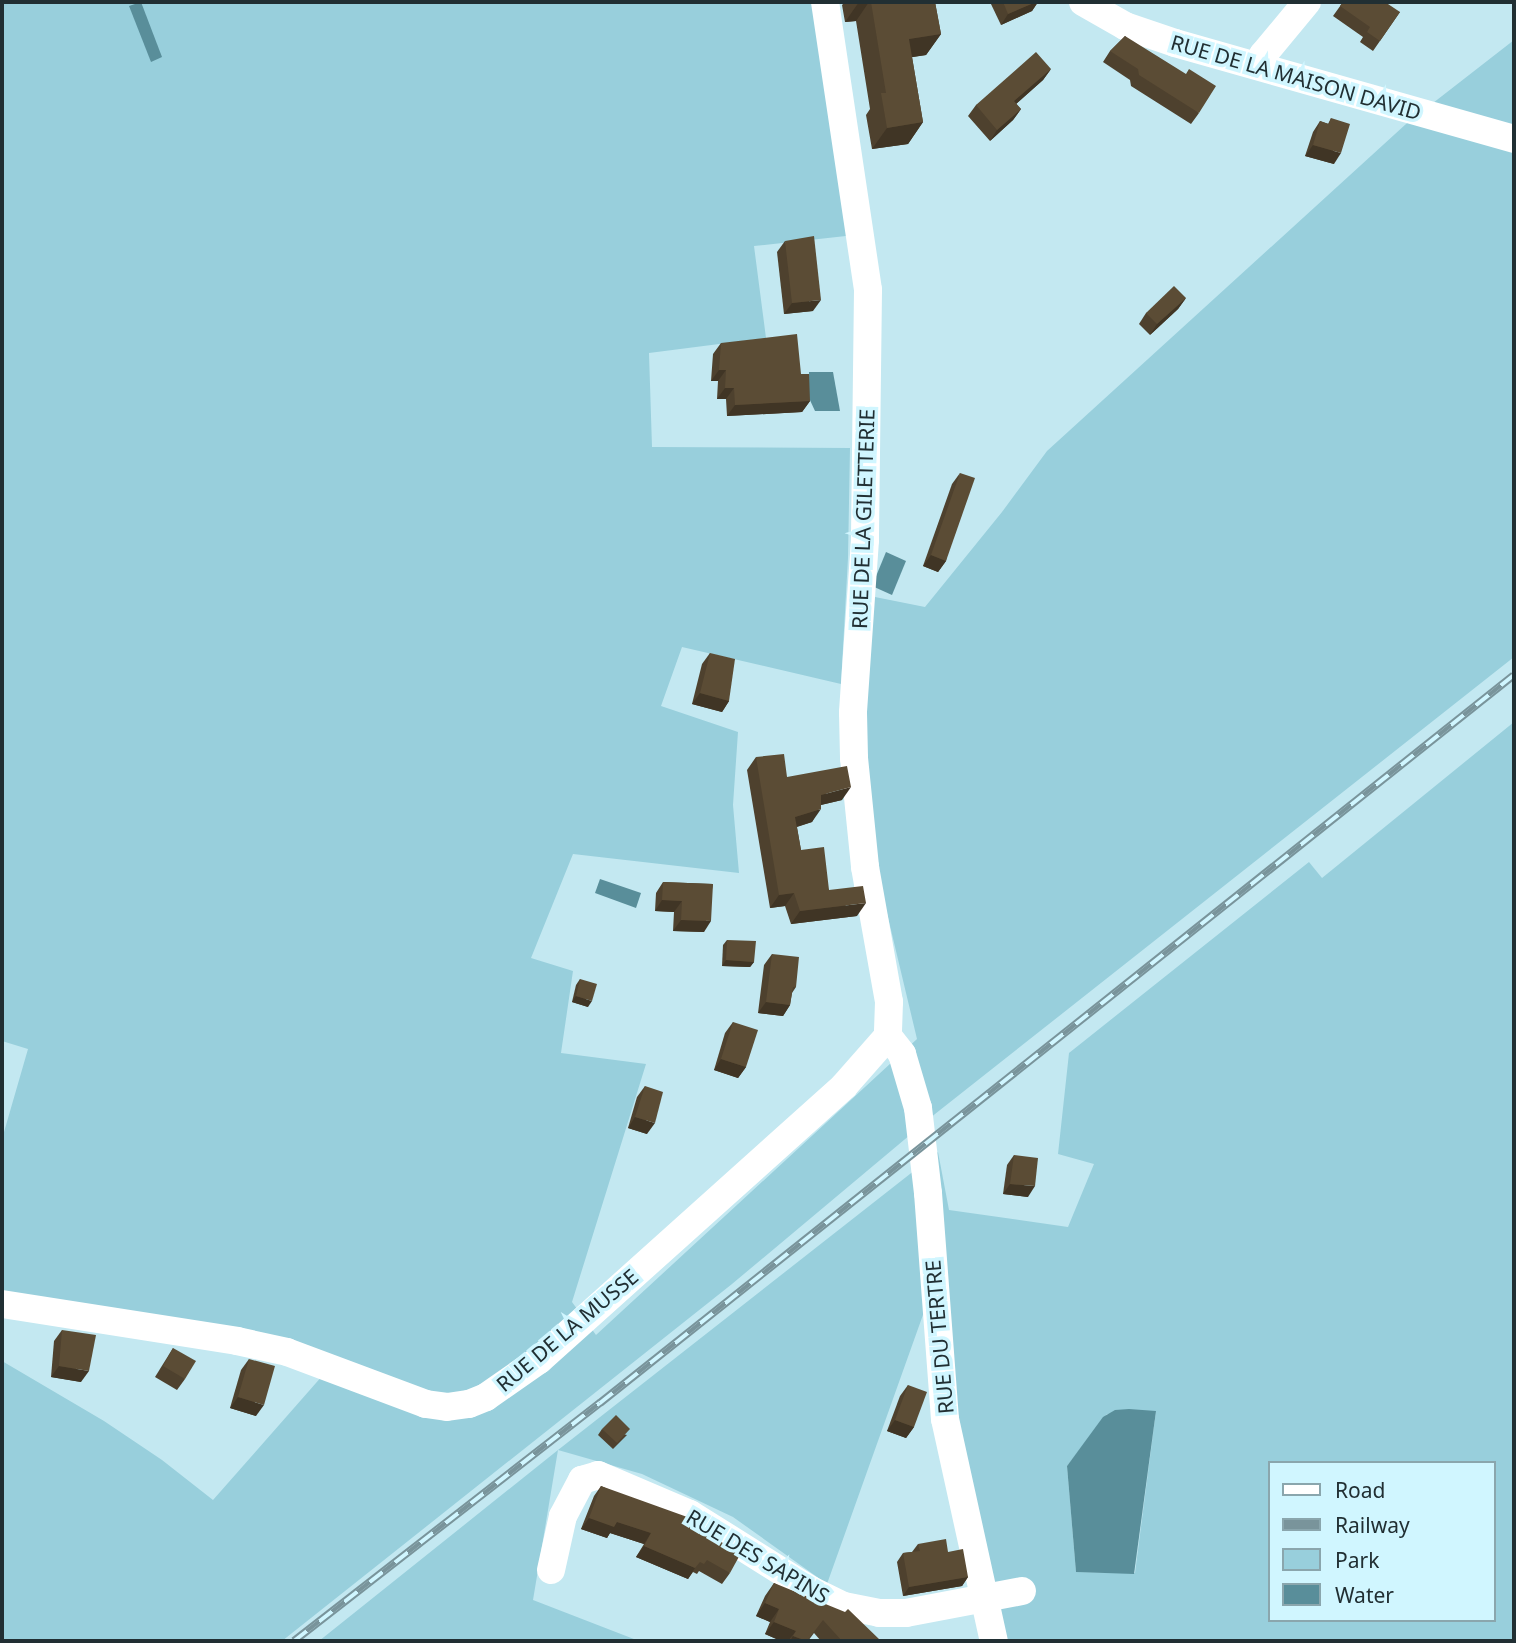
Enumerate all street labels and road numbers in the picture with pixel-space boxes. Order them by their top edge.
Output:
street label: RUE DE LA MAISON DAVID [1168,29,1424,125]
street label: RUE DE LA GILETTERIE [847,408,879,630]
street label: RUE DU TERTRE [920,1259,958,1415]
street label: RUE DE LA MUSSE [491,1263,643,1397]
street label: RUE DES SAPINS [682,1504,834,1608]

